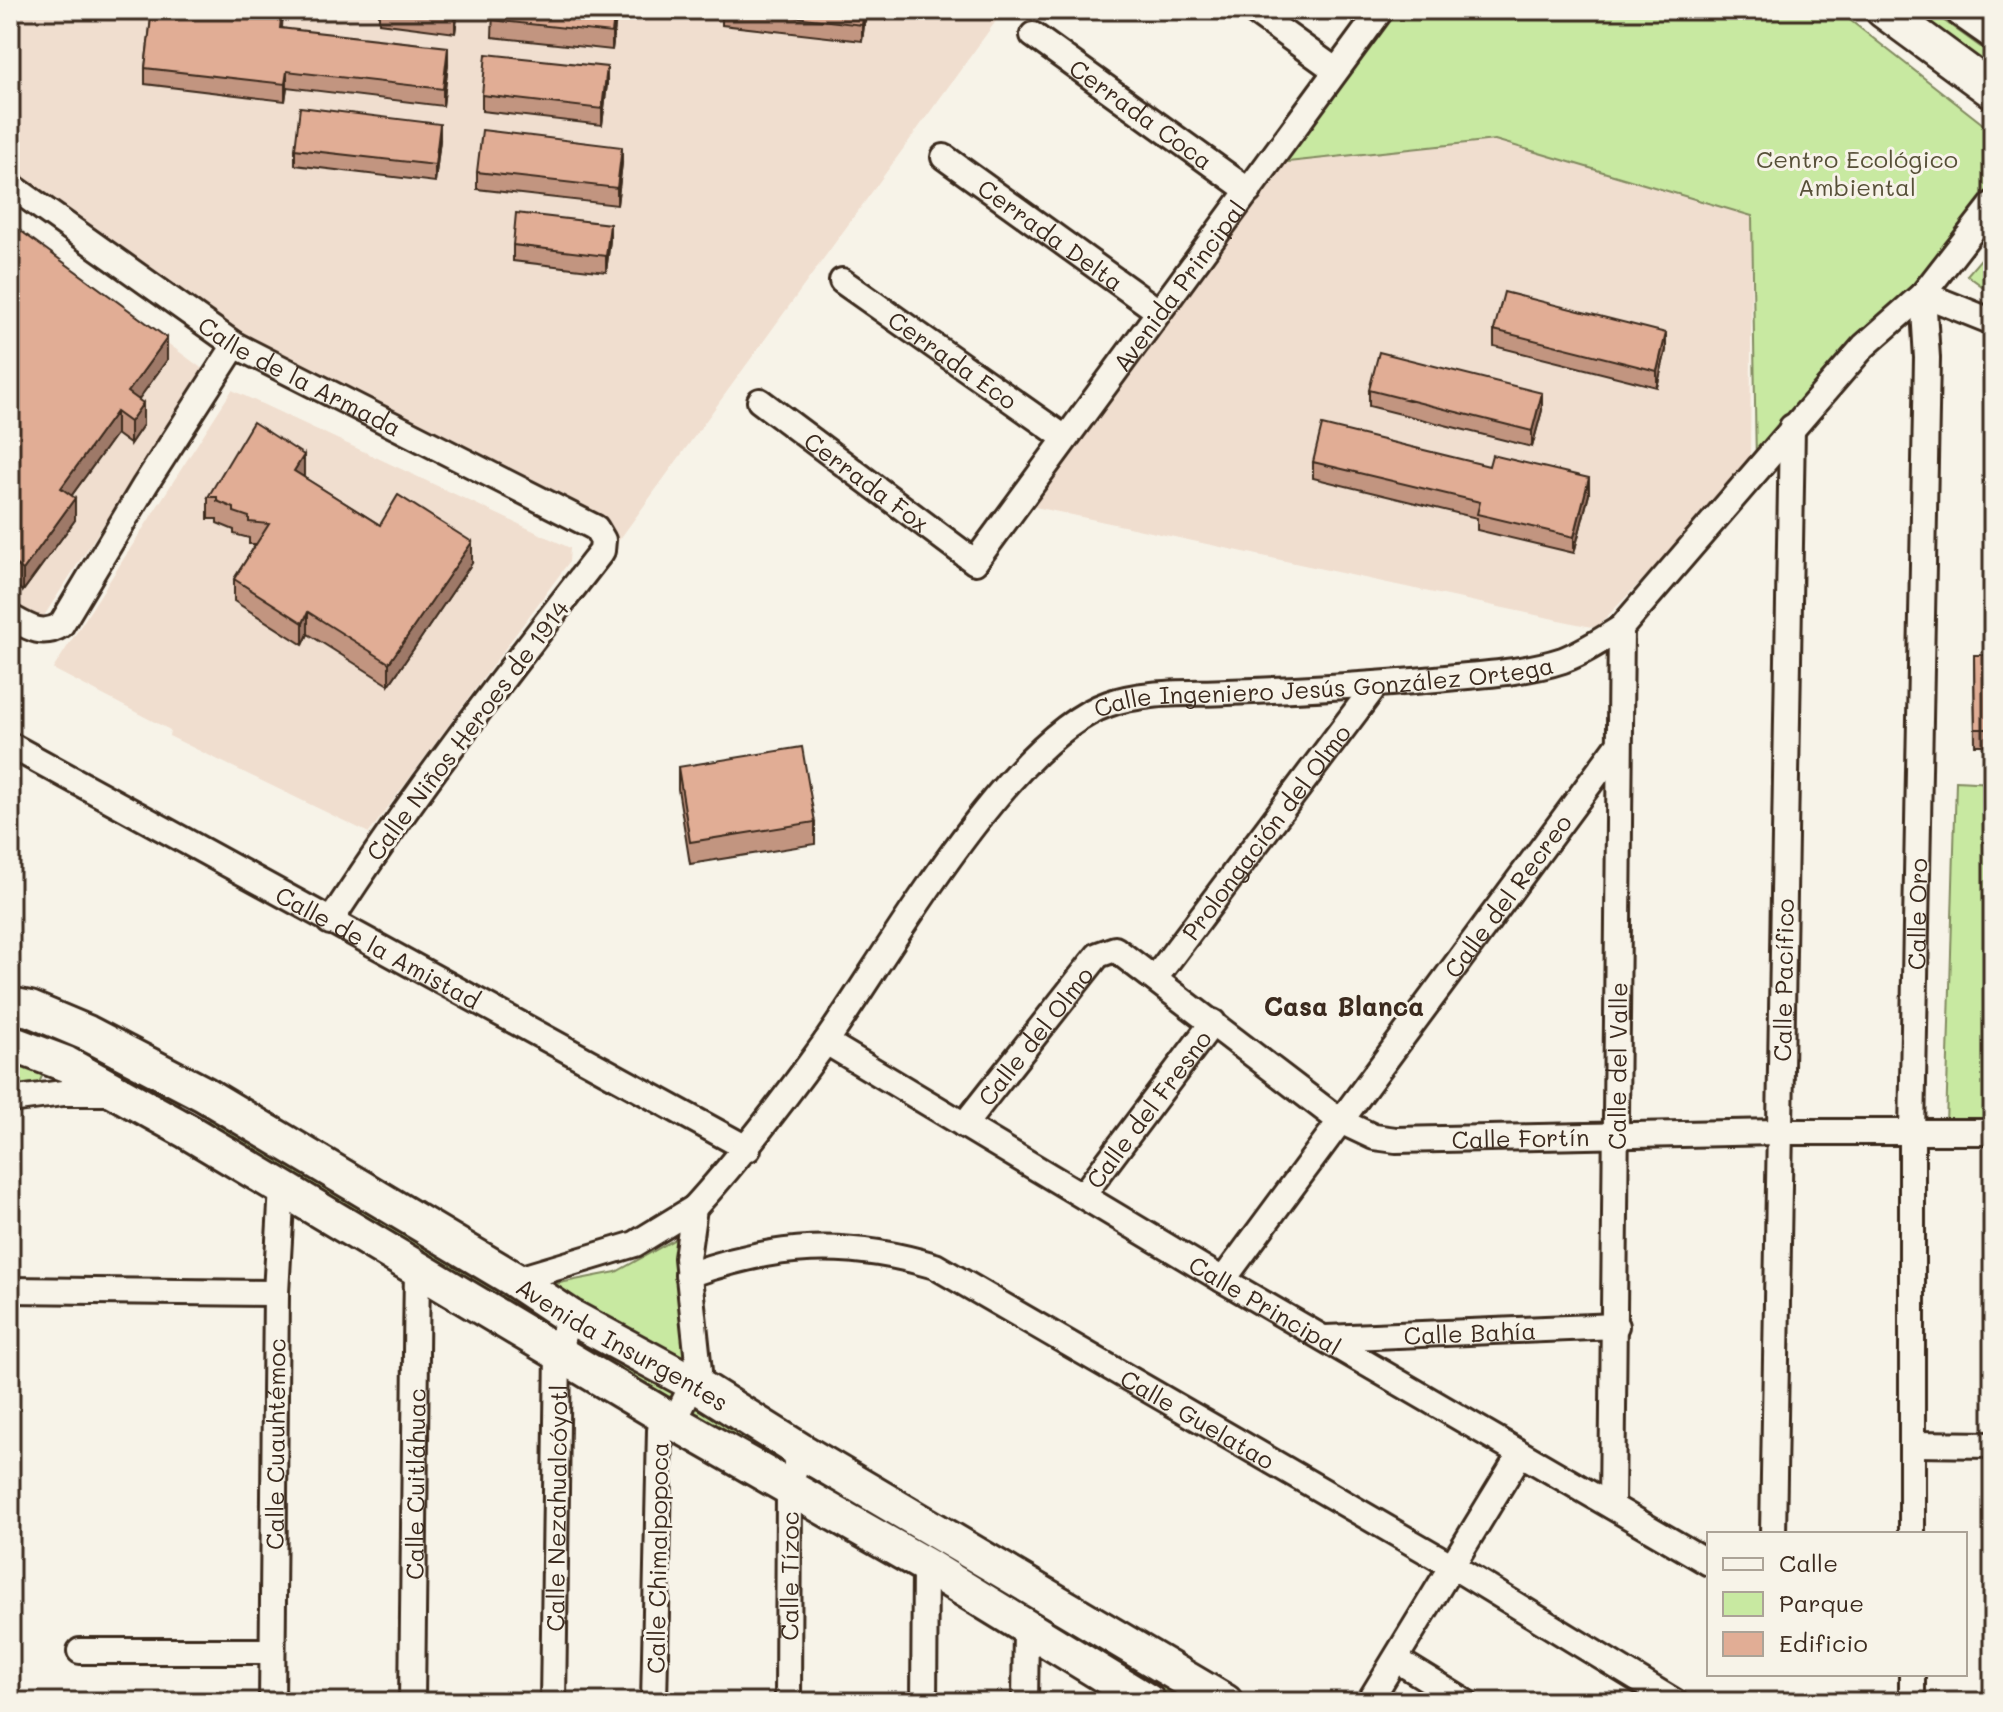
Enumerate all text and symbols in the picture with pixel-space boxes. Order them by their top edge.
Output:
street label: Cerrada Coca [1064,51,1219,176]
park label: Centro Ecológico Ambiental [1756,143,1958,202]
street label: Cerrada Delta [972,171,1130,297]
street label: Avenida Principal [1105,194,1252,377]
street label: Cerrada Eco [883,303,1024,415]
street label: Calle de la Armada [193,309,407,442]
street label: Cerrada Fox [798,424,936,538]
street label: Calle Niños Heroes de 1914 [359,593,575,867]
street label: Calle Ingeniero Jesús González Ortega [1089,648,1556,724]
street label: Prolongación del Olmo [1174,717,1357,946]
street label: Calle del Recreo [1436,807,1578,984]
street label: Calle Oro [1900,858,1933,970]
street label: Calle de la Amistad [271,878,486,1015]
street label: Calle Pacífico [1766,898,1799,1062]
street label: Calle del Olmo [970,960,1099,1111]
street label: Calle del Valle [1600,982,1633,1150]
district label: Casa Blanca [1264,989,1424,1023]
street label: Calle del Fresno [1078,1023,1217,1194]
street label: Calle Fortín [1451,1120,1590,1154]
street label: Calle Principal [1184,1248,1347,1361]
street label: Avenida Insurgentes [511,1270,735,1417]
street label: Calle Bahía [1403,1314,1537,1350]
street label: Calle Cuauhtémoc [258,1338,291,1550]
street label: Calle Guelatao [1115,1362,1281,1475]
street label: Calle Nezahualcóyotl [539,1384,573,1632]
street label: Calle Cuitláhuac [398,1388,431,1580]
street label: Calle Chimalpopoca [639,1442,675,1674]
street label: Calle Tízoc [773,1511,804,1641]
legend [1707,1532,1967,1676]
text: Calle [1779,1547,1838,1578]
text: Parque [1779,1587,1864,1618]
text: Edificio [1779,1627,1868,1658]

